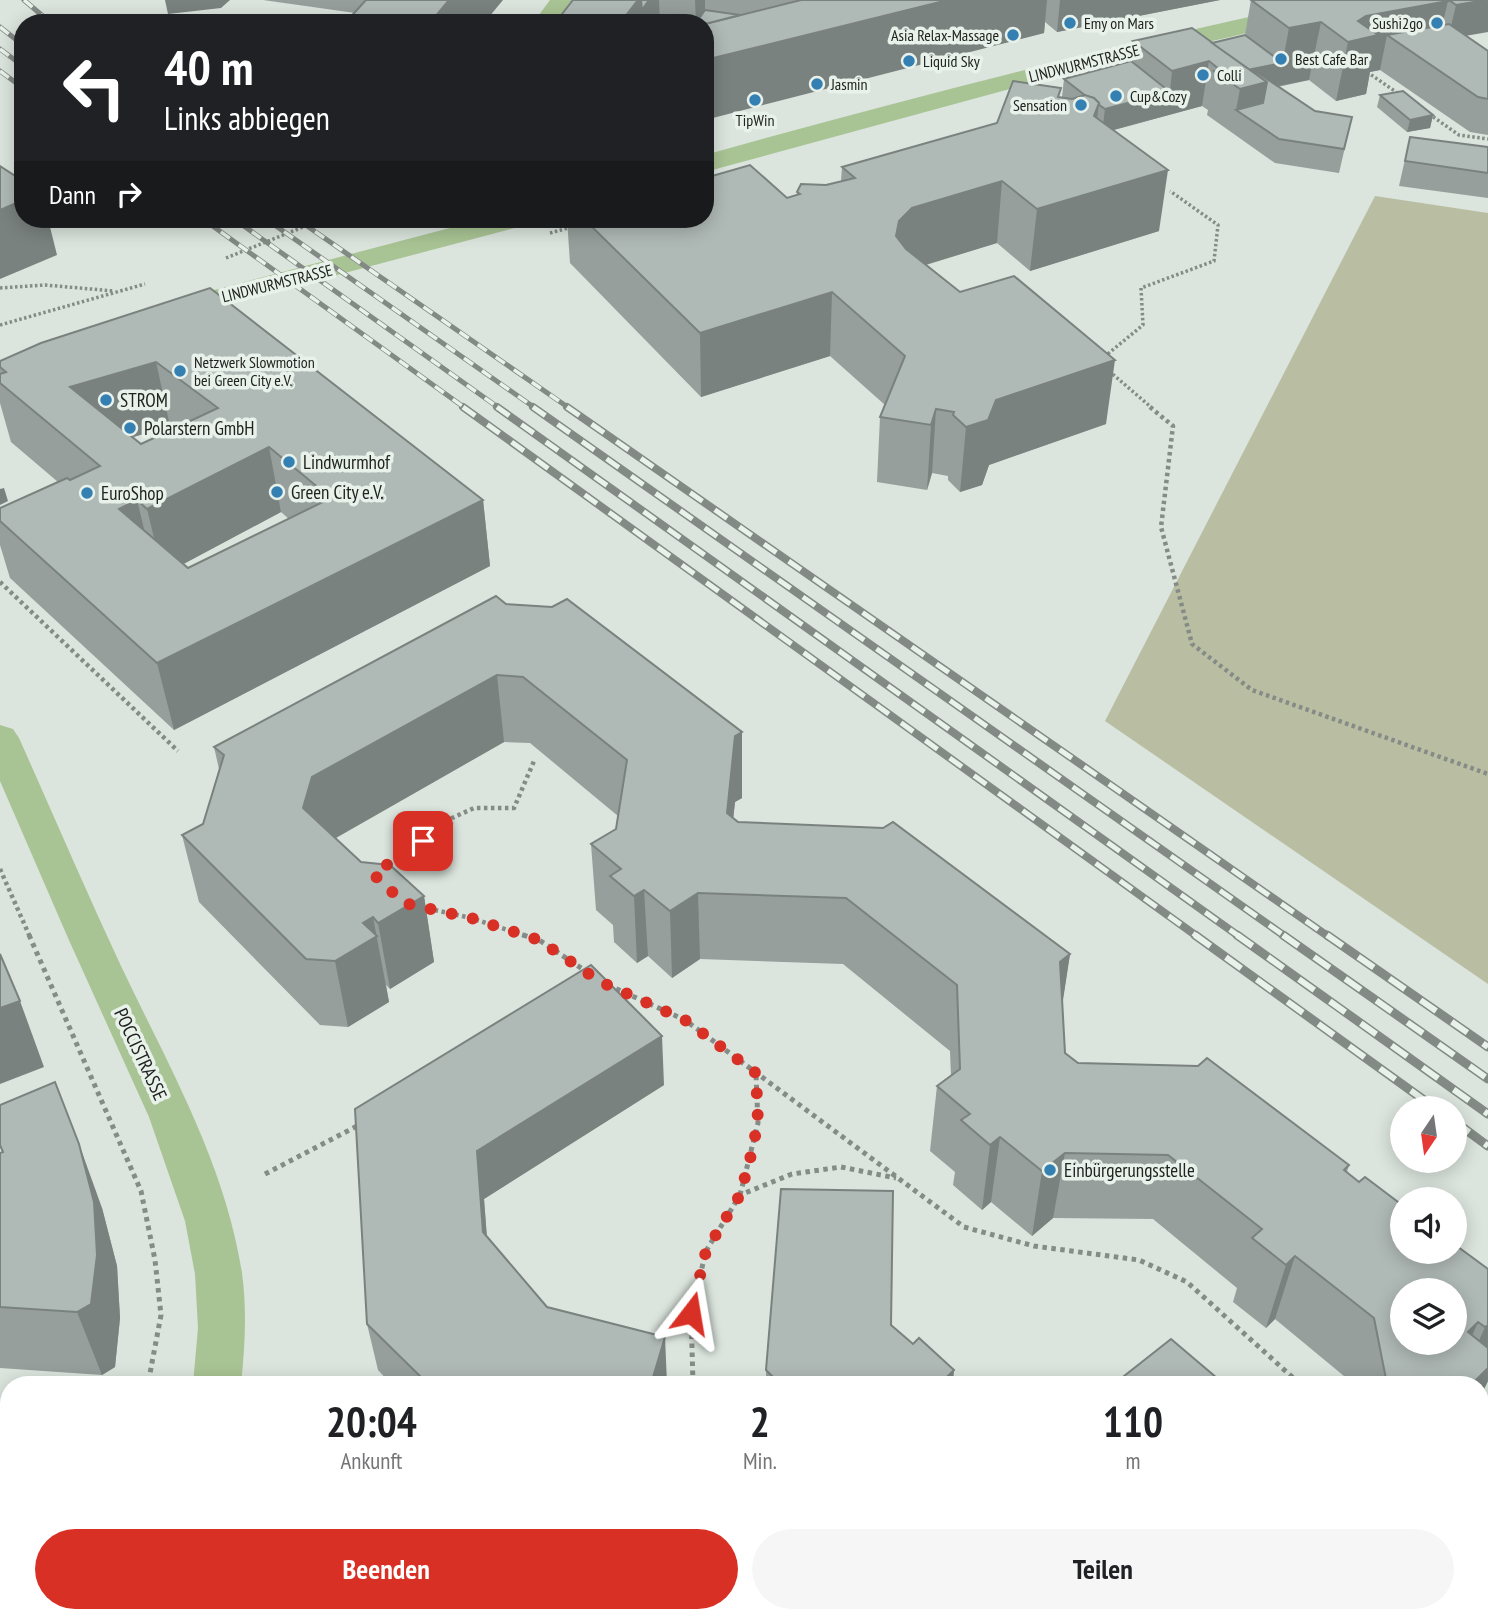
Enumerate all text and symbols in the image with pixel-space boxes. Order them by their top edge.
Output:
place label: Emy on Mars [1084,13,1154,33]
place label: Sushi2go [1372,13,1423,33]
marker: Emy on Mars [1062,15,1078,31]
marker: Sushi2go [1429,15,1445,31]
place label: Asia Relax-Massage [891,25,999,45]
marker: Asia Relax-Massage [1005,27,1021,43]
text: 40 m [164,35,253,99]
street label: LINDWURMSTRASSE [1027,40,1142,86]
icon: left [49,42,140,133]
place label: Best Cafe Bar [1295,49,1369,69]
place label: Liquid Sky [923,51,980,71]
marker: Best Cafe Bar [1273,51,1289,67]
marker: Liquid Sky [901,53,917,69]
place label: Colli [1217,65,1242,85]
marker: Colli [1195,67,1211,83]
place label: Jasmin [830,74,868,94]
marker: Jasmin [809,76,825,92]
place label: Cup&Cozy [1130,86,1187,106]
marker: Cup&Cozy [1108,88,1124,104]
marker: TipWin [747,92,763,108]
place label: Sensation [1013,95,1067,115]
text: Links abbiegen [164,97,330,139]
marker: Sensation [1073,97,1089,113]
place label: TipWin [736,110,774,130]
icon: right [110,175,148,213]
text: Dann [49,178,96,211]
street label: LINDWURMSTRASSE [220,260,335,306]
place label: Netzwerk Slowmotion bei Green City e.V. [194,352,315,390]
marker: Netzwerk Slowmotion bei Green City e.V. [172,363,188,379]
place label: STROM [120,388,168,412]
marker: STROM [98,392,114,408]
place label: Polarstern GmbH [144,416,255,440]
marker: Polarstern GmbH [122,420,138,436]
place label: Lindwurmhof [303,450,391,474]
marker: Lindwurmhof [281,454,297,470]
place label: Green City e.V. [291,480,384,504]
place label: EuroShop [101,481,164,505]
marker: Green City e.V. [269,484,285,500]
marker: EuroShop [79,485,95,501]
pin [393,811,453,871]
icon: arrive [404,822,442,860]
street label: POCCISTRASSE [109,1004,173,1104]
north arrow [1390,1096,1466,1172]
map controls [1390,1096,1467,1355]
place label: Einbürgerungsstelle [1064,1158,1195,1182]
marker: Einbürgerungsstelle [1042,1162,1058,1178]
button: sound [1390,1187,1467,1264]
position arrow [654,1276,728,1350]
button: layers [1390,1278,1467,1355]
text: 20:04 [326,1394,417,1449]
text: 2 [750,1394,770,1449]
text: 110 [1103,1394,1163,1449]
text: Ankunft [340,1446,402,1475]
text: Min. [743,1446,777,1475]
text: m [1125,1446,1140,1475]
button: Beenden [35,1529,738,1609]
button: Teilen [752,1529,1454,1609]

